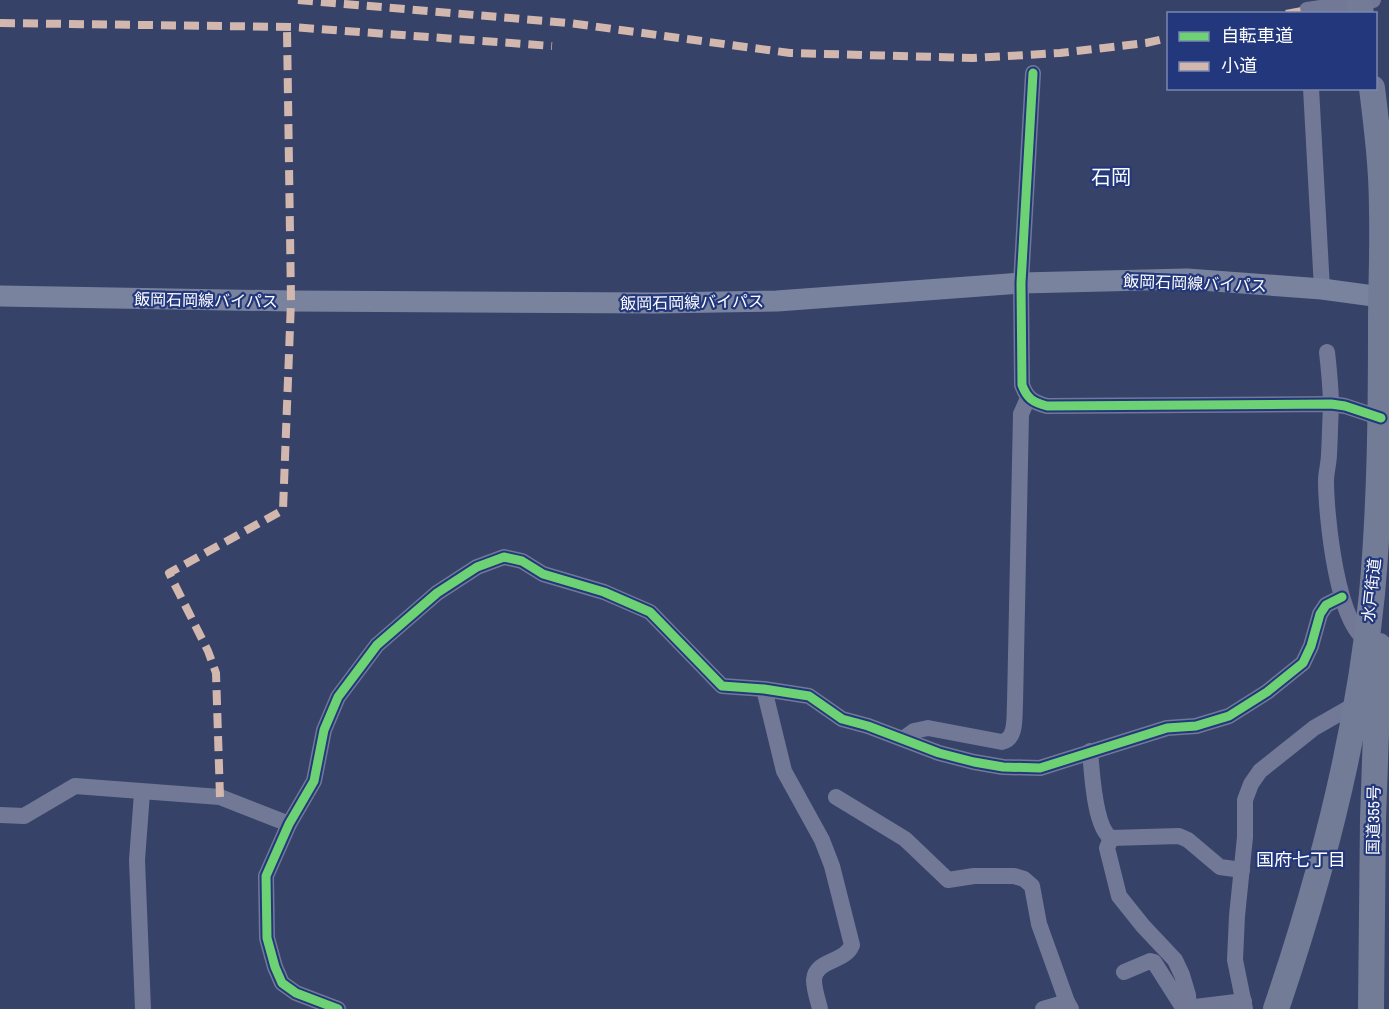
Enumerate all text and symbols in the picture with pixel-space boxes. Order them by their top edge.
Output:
legend [1167,12,1377,90]
text: 自転車道 [1221,23,1293,48]
text: 小道 [1221,53,1257,78]
district label: 石岡 [1091,163,1131,190]
street label: 飯岡石岡線バイパス [1123,269,1267,297]
street label: 飯岡石岡線バイパス [134,288,278,312]
street label: 飯岡石岡線バイパス [620,290,764,314]
street label: 水戸街道 [1357,557,1385,623]
street label: 国道355号 [1361,785,1385,855]
district label: 国府七丁目 [1256,847,1346,872]

